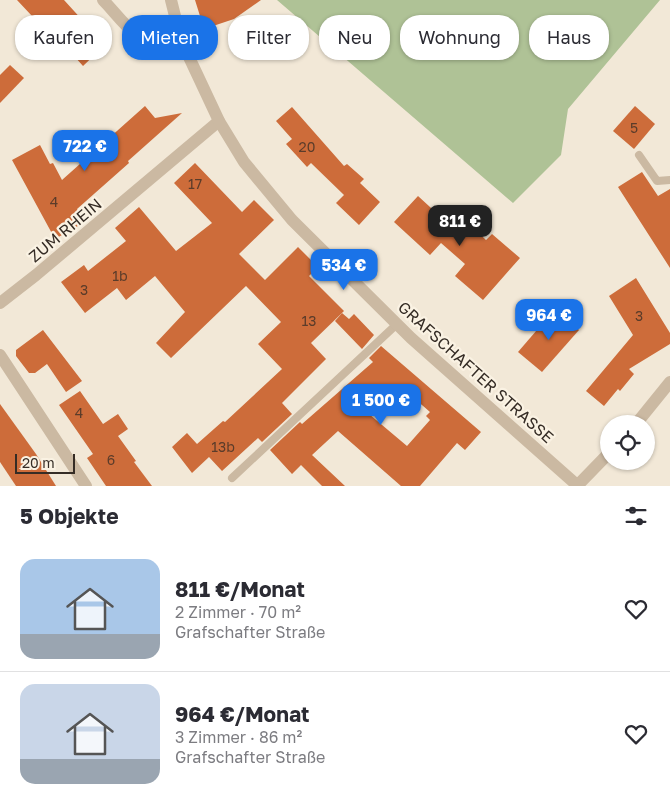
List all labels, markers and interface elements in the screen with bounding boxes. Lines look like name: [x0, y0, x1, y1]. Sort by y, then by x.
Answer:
chip: Kaufen: [15, 15, 112, 60]
chip: Mieten: [122, 15, 218, 60]
chip: Filter: [228, 15, 309, 60]
chip: Neu: [319, 15, 390, 60]
chip: Wohnung: [400, 15, 519, 60]
chip: Haus: [529, 15, 609, 60]
house number: 5: [630, 119, 638, 136]
pin: 722 €: [50, 130, 120, 172]
text: 722 €: [63, 136, 107, 156]
house number: 20: [299, 138, 315, 155]
house number: 17: [188, 175, 202, 192]
house number: 4: [50, 193, 58, 210]
street label: ZUM RHEIN: [24, 194, 106, 266]
pin: 811 €: [425, 204, 495, 247]
text: 811 €: [439, 211, 481, 231]
pin: 534 €: [309, 248, 379, 291]
text: 534 €: [322, 255, 366, 275]
house number: 1b: [112, 267, 128, 284]
house number: 3: [80, 281, 88, 298]
street label: GRAFSCHAFTER STRASSE: [394, 297, 558, 447]
pin: 964 €: [514, 298, 584, 341]
text: 964 €: [526, 305, 572, 325]
house number: 3: [635, 307, 643, 324]
house number: 13: [302, 312, 316, 329]
pin: 1 500 €: [335, 384, 427, 426]
text: 1 500 €: [352, 390, 410, 410]
house number: 4: [75, 404, 83, 421]
map controls: [600, 415, 655, 470]
button: locate: [600, 415, 655, 470]
house number: 13b: [211, 438, 235, 455]
scale bar: [15, 451, 75, 474]
house number: 6: [107, 451, 115, 468]
text: 20 m: [22, 454, 55, 471]
icon: filters: [622, 502, 650, 530]
text: 5 Objekte: [20, 503, 119, 529]
text: 811 €/Monat: [175, 576, 305, 602]
icon: home: [60, 579, 120, 639]
icon: heart: [622, 595, 650, 623]
text: 2 Zimmer · 70 m²: [175, 602, 301, 622]
text: Grafschafter Straße: [175, 622, 325, 642]
text: 964 €/Monat: [175, 701, 310, 727]
icon: home: [60, 704, 120, 764]
icon: heart: [622, 720, 650, 748]
text: 3 Zimmer · 86 m²: [175, 727, 302, 747]
text: Grafschafter Straße: [175, 747, 325, 767]

